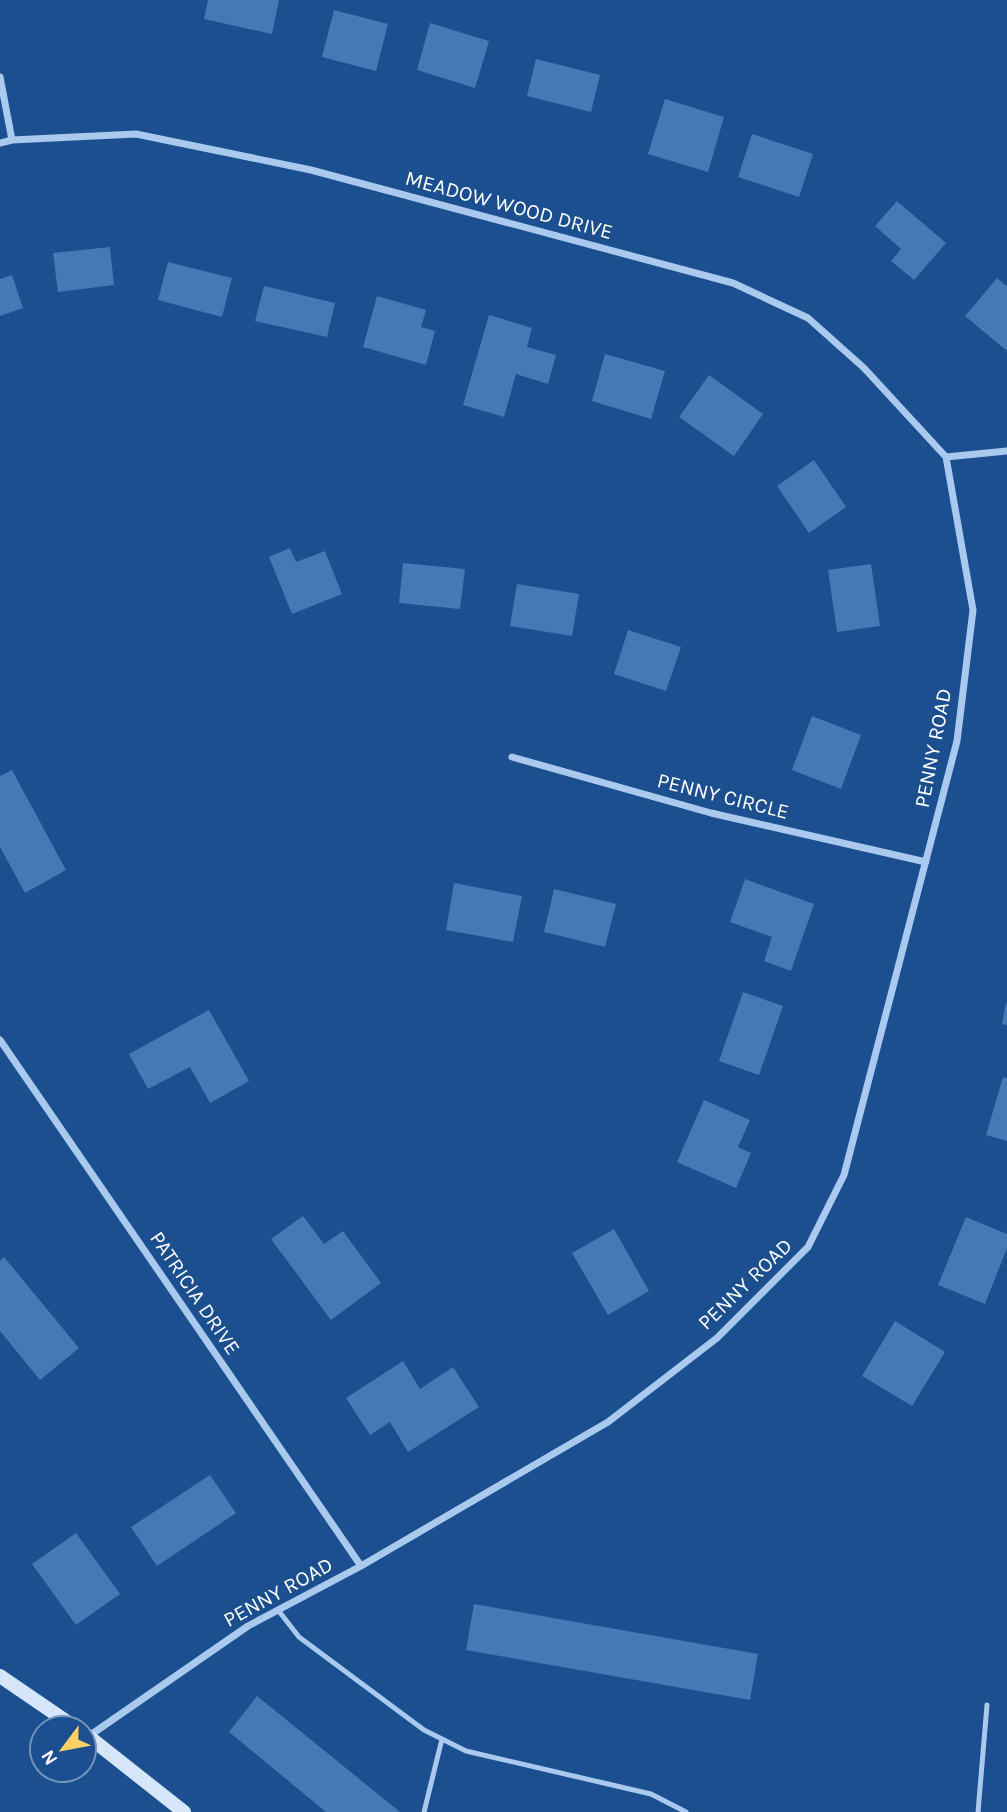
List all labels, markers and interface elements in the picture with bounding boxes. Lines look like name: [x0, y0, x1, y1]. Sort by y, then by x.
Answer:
street label: MEADOW WOOD DRIVE: [403, 166, 615, 244]
street label: PENNY ROAD: [910, 686, 956, 810]
street label: PENNY CIRCLE: [655, 768, 791, 824]
street label: PATRICIA DRIVE: [145, 1227, 245, 1359]
street label: PENNY ROAD: [693, 1233, 797, 1335]
street label: PENNY ROAD: [219, 1552, 337, 1632]
north arrow: [28, 1714, 98, 1784]
text: N: [36, 1746, 62, 1769]

